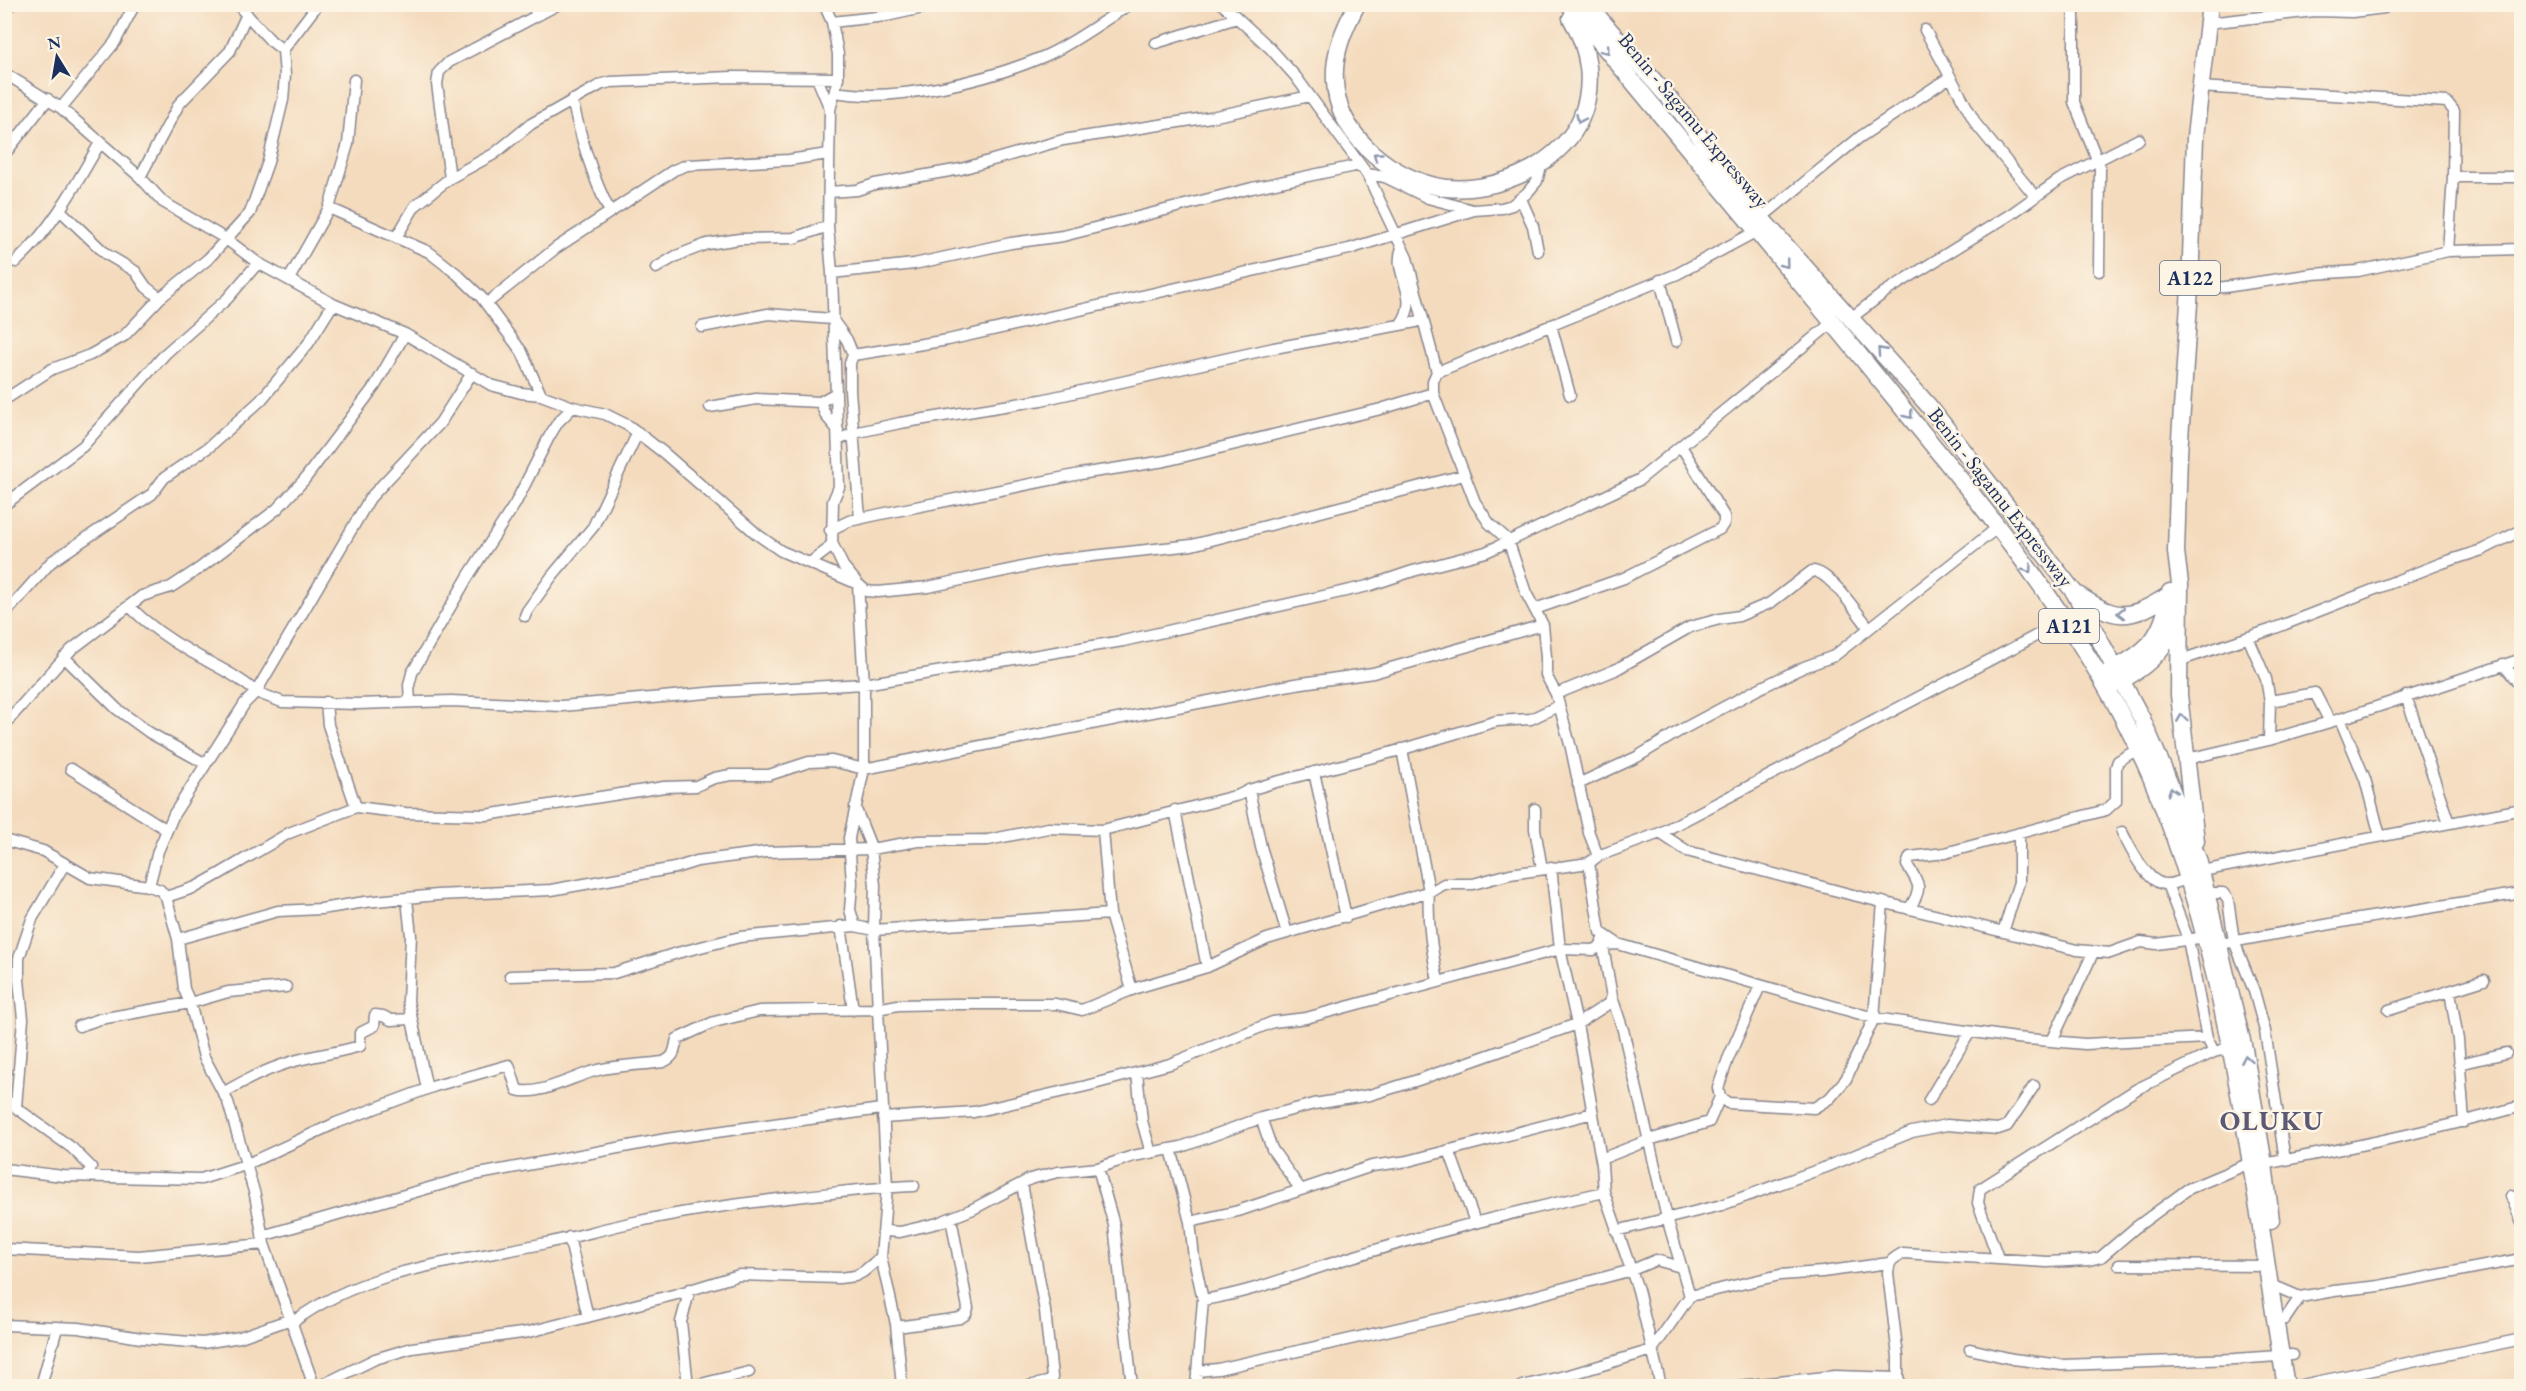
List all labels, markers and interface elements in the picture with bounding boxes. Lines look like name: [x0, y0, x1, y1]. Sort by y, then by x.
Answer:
north arrow: [27, 27, 87, 87]
street label: Benin - Sagamu Expressway: [1613, 27, 1776, 214]
text: N: [46, 31, 63, 54]
one-way arrow: [1599, 43, 1610, 54]
one-way arrow: [1576, 112, 1588, 123]
one-way arrow: [1373, 152, 1384, 163]
one-way arrow: [1777, 258, 1788, 269]
road number: A122: [2160, 261, 2220, 295]
one-way arrow: [1877, 347, 1888, 358]
street label: Benin - Sagamu Expressway: [1922, 402, 2080, 593]
one-way arrow: [1901, 408, 1912, 419]
one-way arrow: [2021, 562, 2032, 573]
one-way arrow: [2116, 607, 2125, 619]
road number: A121: [2039, 609, 2099, 643]
one-way arrow: [2176, 713, 2189, 722]
one-way arrow: [2166, 786, 2179, 797]
one-way arrow: [2240, 1055, 2253, 1065]
district label: OLUKU: [2220, 1103, 2324, 1138]

